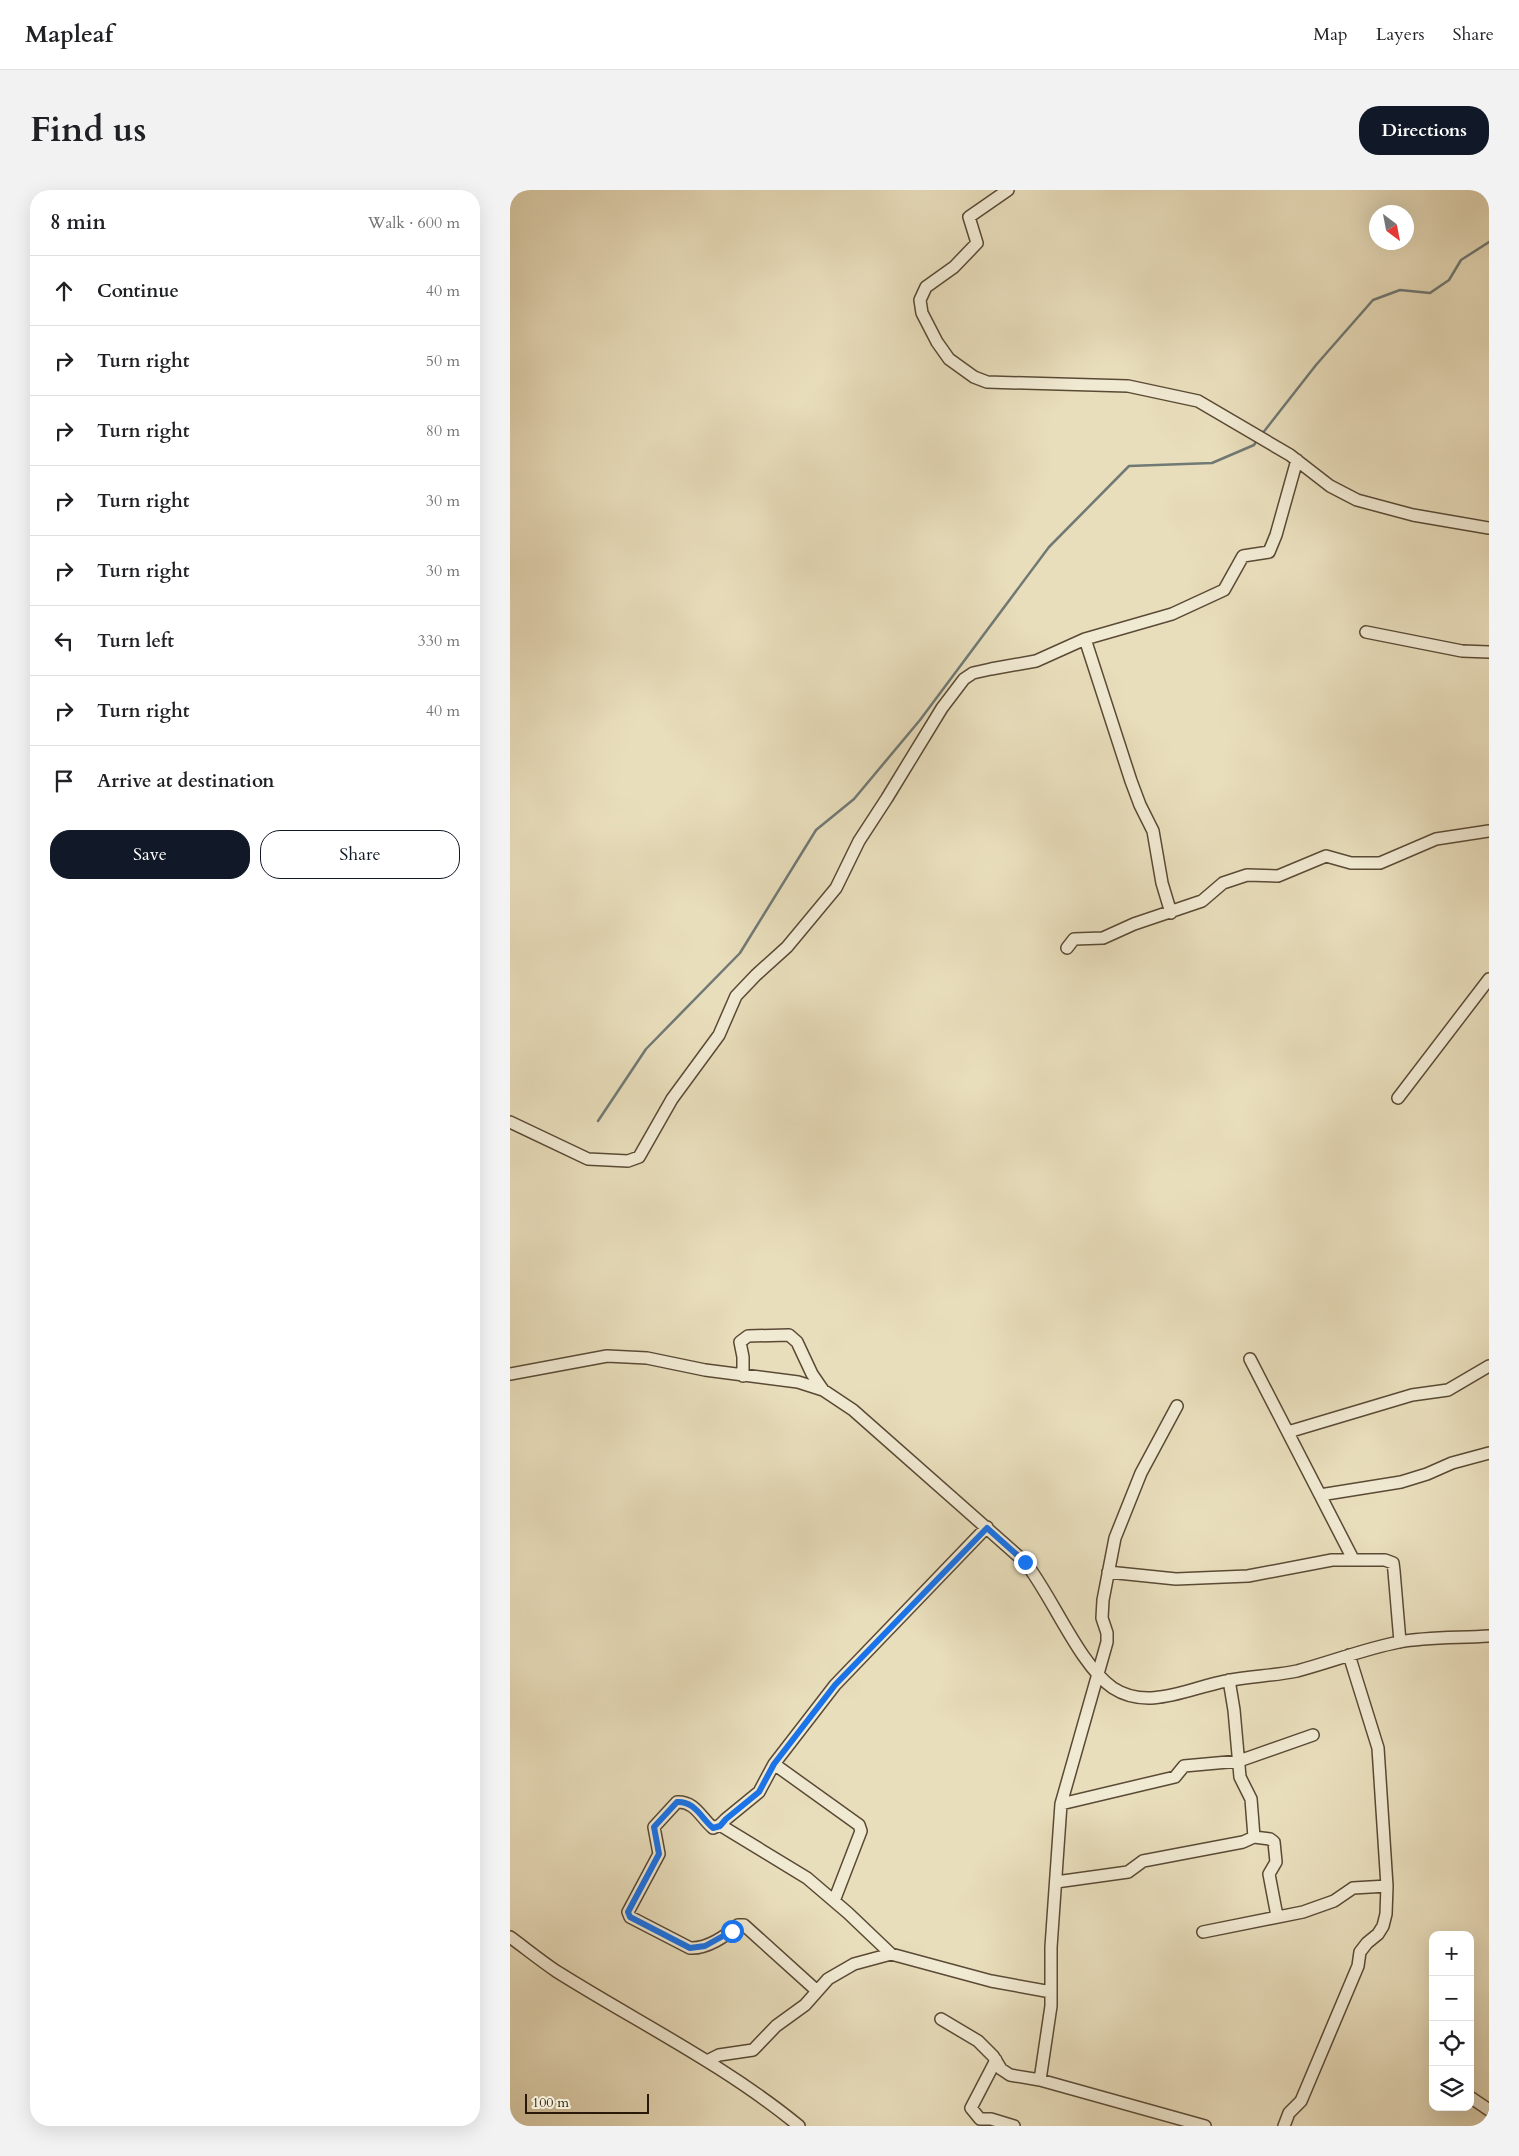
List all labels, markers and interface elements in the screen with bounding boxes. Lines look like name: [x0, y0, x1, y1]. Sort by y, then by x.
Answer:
text: Mapleaf: [25, 18, 113, 51]
text: Map: [1313, 22, 1348, 47]
text: Layers: [1376, 22, 1425, 47]
text: Share: [1453, 22, 1494, 47]
text: Find us: [30, 106, 146, 154]
button: Directions: [1359, 106, 1489, 155]
north arrow: [1369, 205, 1414, 250]
text: 8 min: [50, 208, 106, 237]
text: Walk · 600 m: [368, 212, 460, 234]
icon: ahead: [50, 277, 78, 305]
text: Continue: [97, 278, 179, 304]
text: 40 m: [426, 280, 460, 302]
icon: right: [50, 347, 78, 375]
text: Turn right: [97, 348, 189, 374]
text: 50 m: [426, 350, 460, 372]
icon: right: [50, 417, 78, 445]
text: Turn right: [97, 418, 189, 444]
text: 80 m: [426, 420, 460, 442]
icon: right: [50, 487, 78, 515]
text: Turn right: [97, 488, 189, 514]
text: 30 m: [426, 490, 460, 512]
icon: right: [50, 557, 78, 585]
text: Turn right: [97, 558, 189, 584]
text: 30 m: [426, 560, 460, 582]
icon: left: [50, 627, 78, 655]
text: Turn left: [97, 628, 174, 654]
text: 330 m: [418, 630, 460, 652]
icon: right: [50, 697, 78, 725]
text: Turn right: [97, 698, 189, 724]
text: 40 m: [426, 700, 460, 722]
icon: arrive: [50, 767, 78, 795]
text: Arrive at destination: [97, 768, 274, 794]
button: Save: [50, 830, 250, 879]
button: Share: [260, 830, 460, 879]
route end: [1014, 1551, 1037, 1574]
route start: [721, 1920, 744, 1943]
map controls: [1429, 1931, 1474, 2111]
button: +: [1429, 1931, 1474, 1976]
button: −: [1429, 1976, 1474, 2021]
button: locate: [1429, 2021, 1474, 2066]
button: layers: [1429, 2066, 1474, 2111]
scale bar: [525, 2091, 649, 2114]
text: 100 m: [532, 2093, 569, 2112]

